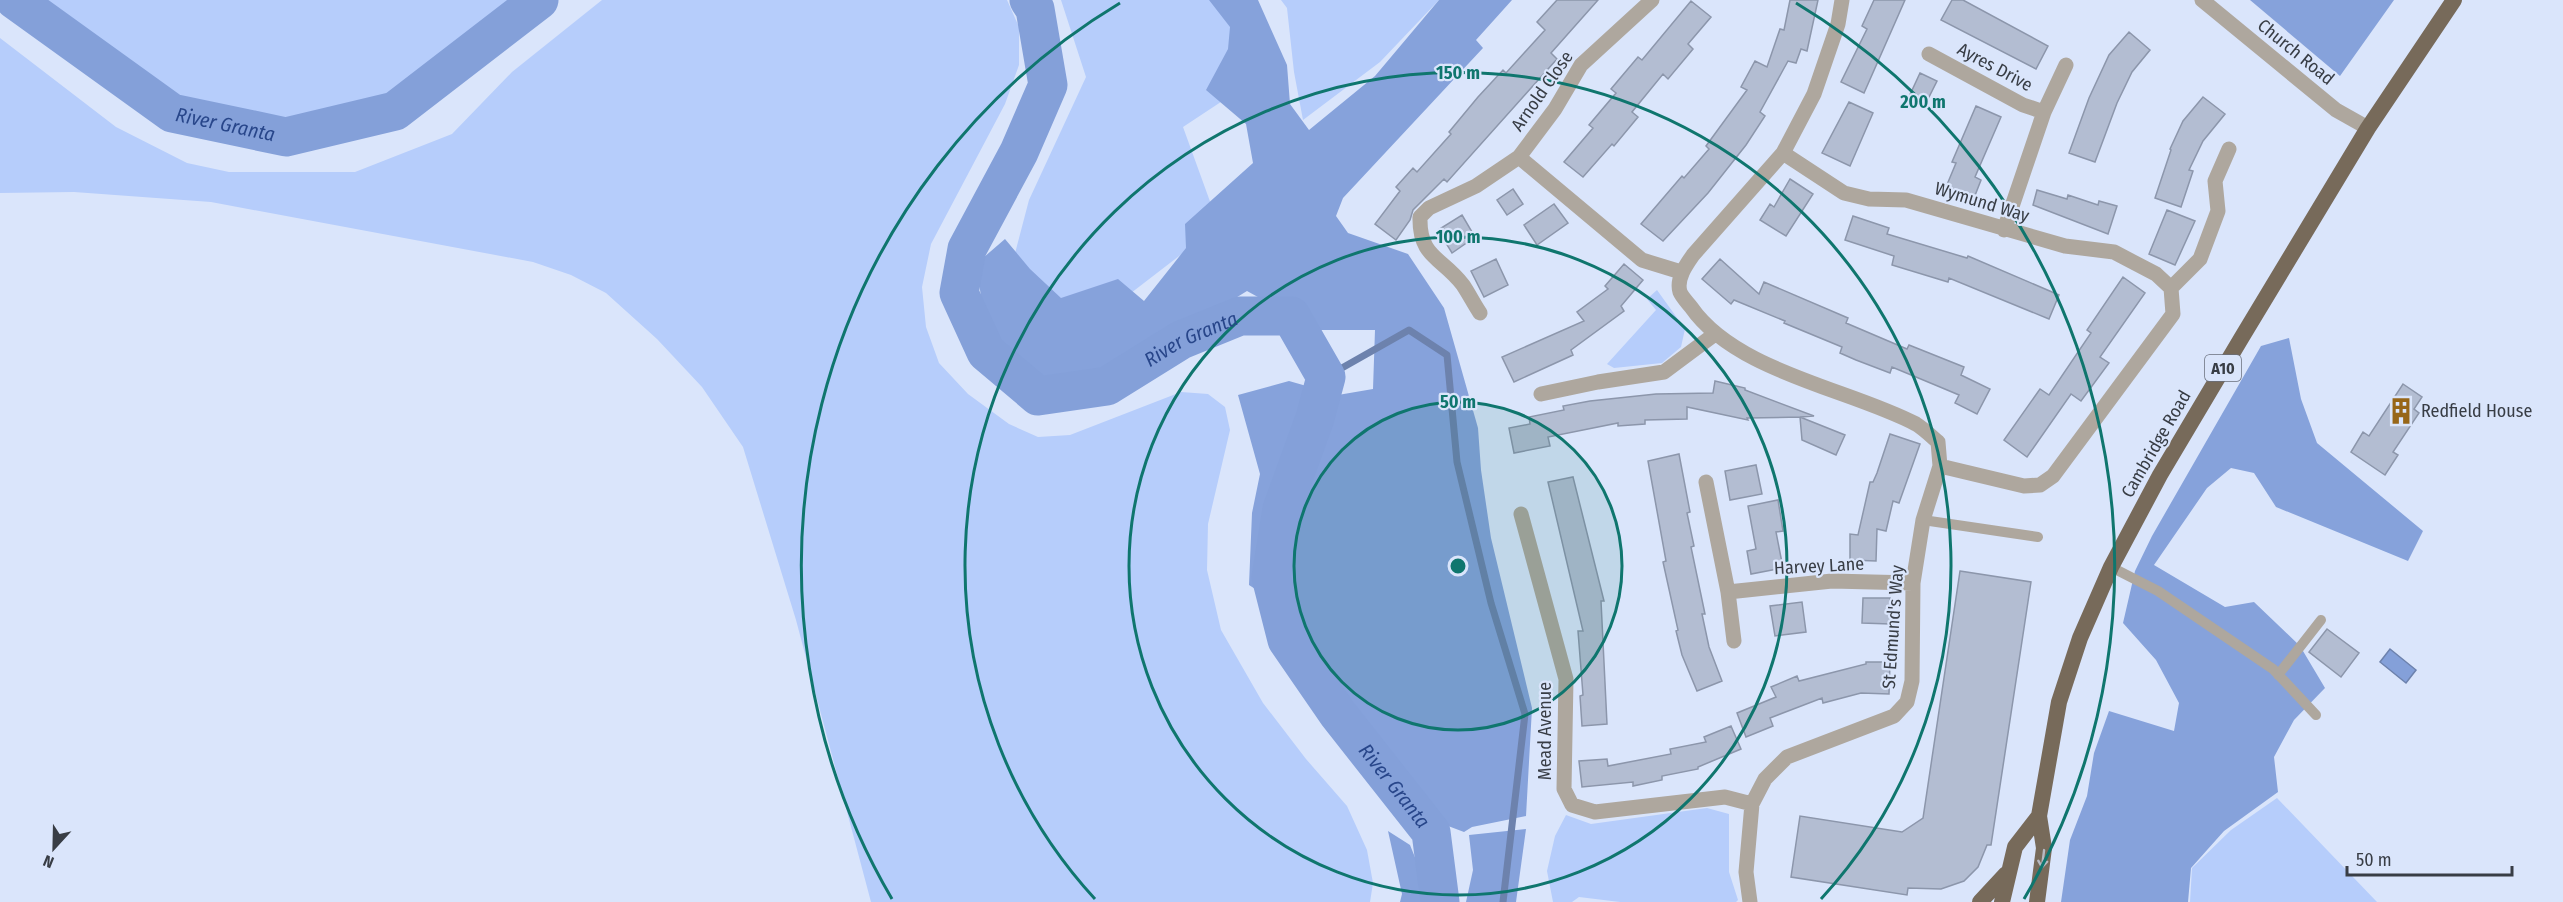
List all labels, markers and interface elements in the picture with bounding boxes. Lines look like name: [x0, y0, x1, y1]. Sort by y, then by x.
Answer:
street label: Church Road: [2253, 14, 2339, 90]
street label: Ayres Drive: [1954, 38, 2037, 96]
street label: Arnold Close: [1506, 47, 1578, 135]
text: 150 m: [1436, 62, 1480, 84]
text: 200 m: [1899, 91, 1946, 113]
water label: River Granta: [174, 102, 277, 146]
street label: Wymund Way: [1932, 177, 2032, 227]
text: 100 m: [1436, 226, 1480, 248]
water label: River Granta: [1140, 306, 1241, 372]
road number: A10: [2205, 355, 2241, 381]
street label: Cambridge Road: [2116, 386, 2196, 502]
text: 50 m: [1440, 391, 1476, 413]
building icon: Redfield House: [2386, 396, 2416, 426]
place label: Redfield House: [2421, 400, 2532, 422]
street label: Harvey Lane: [1773, 553, 1865, 579]
centre of rings: [1448, 556, 1468, 576]
street label: St Edmund's Way: [1878, 564, 1908, 690]
street label: Mead Avenue: [1534, 682, 1556, 780]
water label: River Granta: [1354, 739, 1435, 833]
north arrow: [24, 818, 84, 878]
scale bar: [2347, 839, 2512, 877]
one-way arrow: [2037, 849, 2048, 868]
text: 50 m: [2356, 849, 2392, 871]
text: N: [41, 851, 57, 872]

